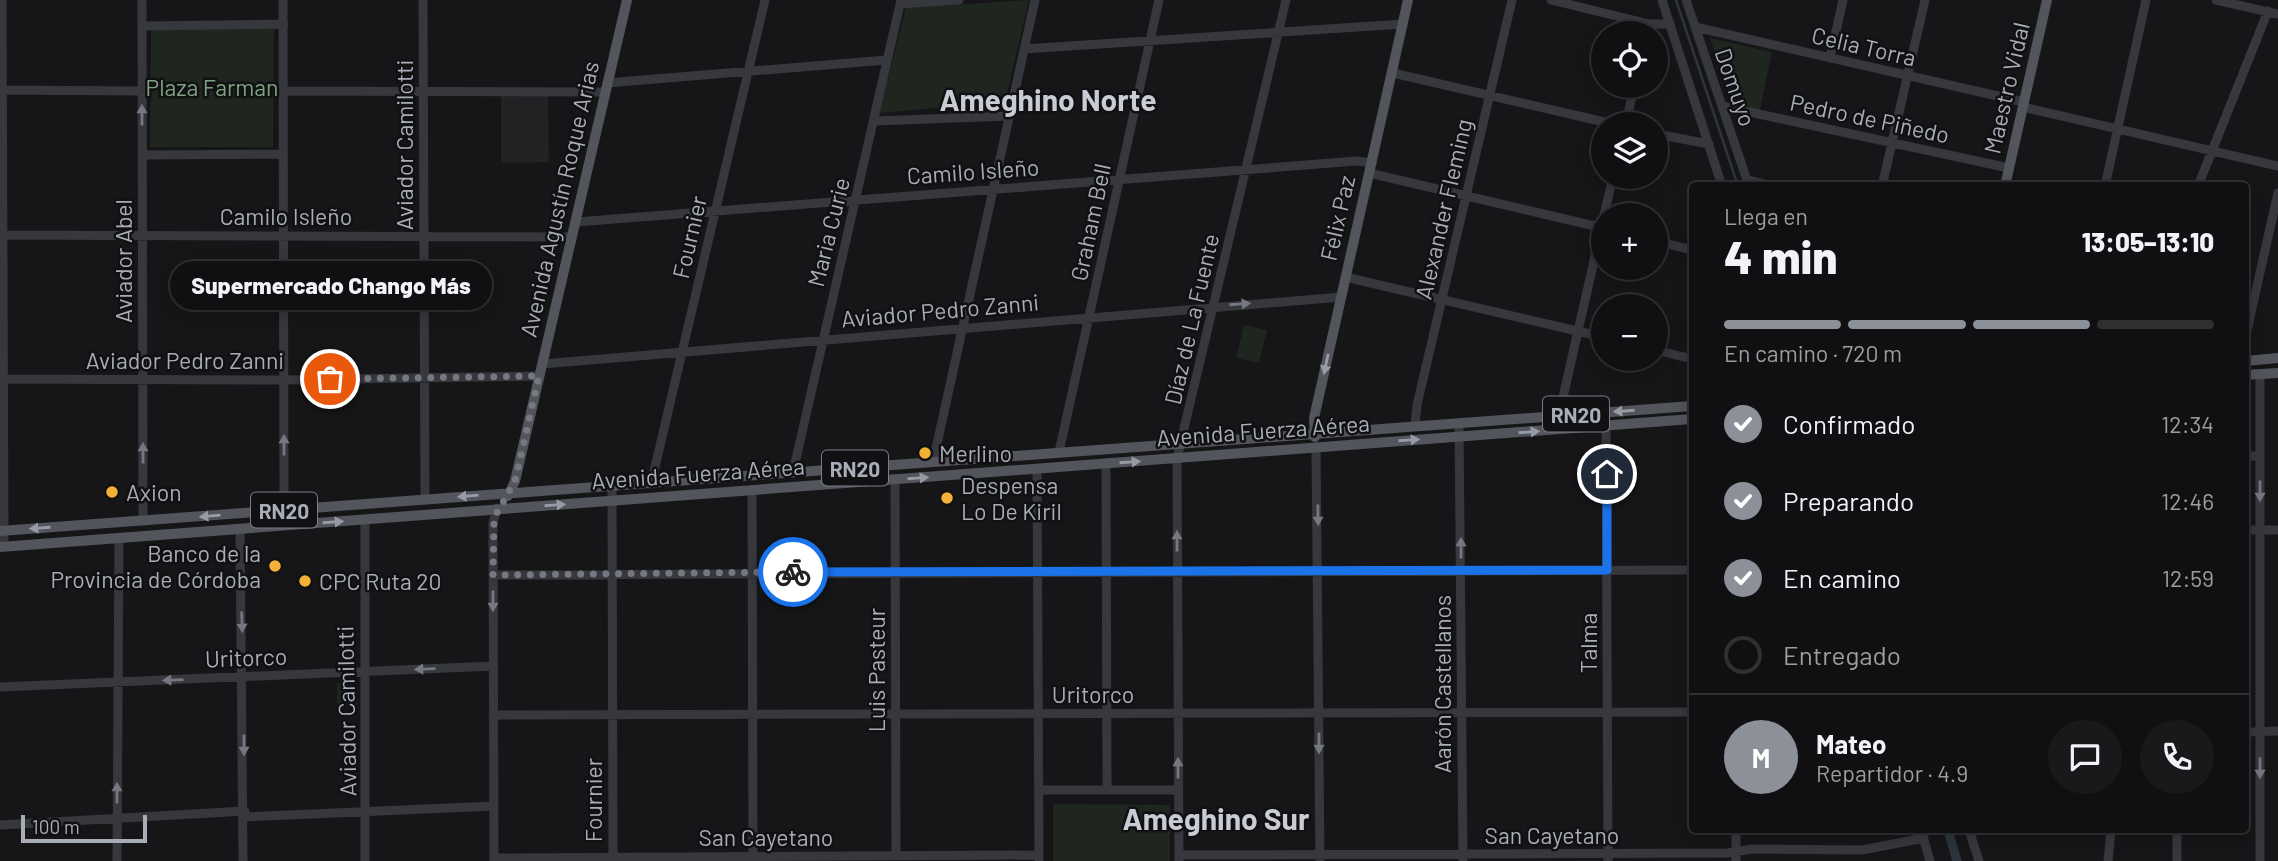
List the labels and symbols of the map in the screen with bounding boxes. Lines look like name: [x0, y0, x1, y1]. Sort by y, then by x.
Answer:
street label: Celia Torra: [1809, 20, 1919, 72]
street label: Maestro Vidal: [1977, 20, 2035, 156]
street label: Domuyo: [1710, 44, 1762, 130]
street label: Avenida Agustín Roque Arias: [514, 58, 604, 340]
street label: Aviador Camilotti: [390, 60, 418, 230]
park label: Plaza Farman: [146, 73, 278, 101]
district label: Ameghino Norte: [939, 81, 1157, 117]
street label: Pedro de Piñedo: [1788, 87, 1952, 149]
one-way arrow: [136, 104, 148, 126]
street label: Alexander Fleming: [1409, 116, 1477, 302]
street label: Camilo Isleño: [906, 152, 1040, 190]
street label: Graham Bell: [1064, 161, 1116, 283]
street label: Félix Paz: [1314, 173, 1360, 263]
street label: Maria Curie: [801, 174, 855, 290]
street label: Fournier: [666, 192, 712, 281]
street label: Aviador Abel: [109, 199, 137, 323]
street label: Camilo Isleño: [220, 202, 352, 230]
street label: Díaz de La Fuente: [1158, 231, 1224, 407]
callout: Supermercado Chango Más: [169, 260, 491, 309]
street label: Aviador Pedro Zanni: [840, 287, 1040, 333]
one-way arrow: [1229, 298, 1251, 309]
street label: Aviador Pedro Zanni: [86, 346, 284, 374]
pin: [300, 349, 360, 409]
one-way arrow: [1321, 353, 1332, 375]
road number: RN20: [1543, 396, 1609, 432]
one-way arrow: [1613, 405, 1635, 416]
street label: Avenida Fuerza Aérea: [1155, 409, 1371, 451]
one-way arrow: [1518, 426, 1540, 437]
one-way arrow: [278, 434, 289, 456]
one-way arrow: [1398, 435, 1420, 446]
place label: Merlino: [939, 439, 1012, 467]
one-way arrow: [137, 442, 149, 464]
pin: [1577, 444, 1637, 504]
marker: Merlino: [917, 445, 933, 461]
road number: RN20: [822, 450, 888, 486]
street label: Avenida Fuerza Aérea: [590, 452, 806, 494]
one-way arrow: [1119, 456, 1141, 467]
place label: Despensa Lo De Kiril: [961, 471, 1062, 525]
one-way arrow: [907, 472, 929, 483]
place label: Axion: [126, 478, 182, 506]
one-way arrow: [2254, 481, 2266, 503]
marker: Axion: [104, 484, 120, 500]
marker: Despensa Lo De Kiril: [939, 490, 955, 506]
one-way arrow: [456, 491, 478, 502]
road number: RN20: [251, 492, 317, 528]
one-way arrow: [544, 499, 566, 510]
one-way arrow: [1312, 505, 1324, 527]
one-way arrow: [199, 511, 221, 522]
one-way arrow: [322, 516, 344, 527]
one-way arrow: [29, 523, 51, 534]
one-way arrow: [1171, 530, 1183, 552]
courier: [758, 537, 828, 607]
one-way arrow: [1455, 537, 1467, 559]
place label: Banco de la Provincia de Córdoba: [51, 539, 261, 593]
marker: Banco de la Provincia de Córdoba: [267, 558, 283, 574]
place label: CPC Ruta 20: [319, 567, 442, 595]
marker: CPC Ruta 20: [297, 573, 313, 589]
one-way arrow: [487, 590, 499, 612]
street label: Aarón Castellanos: [1428, 595, 1456, 773]
street label: Luis Pasteur: [862, 607, 890, 732]
one-way arrow: [236, 611, 248, 633]
street label: Talma: [1574, 613, 1602, 673]
street label: Aviador Camilotti: [331, 625, 361, 797]
street label: Uritorco: [204, 642, 288, 672]
one-way arrow: [414, 664, 436, 675]
one-way arrow: [162, 674, 184, 685]
street label: Uritorco: [1052, 680, 1134, 708]
one-way arrow: [1313, 732, 1325, 754]
one-way arrow: [238, 734, 250, 756]
street label: Fournier: [579, 757, 607, 842]
one-way arrow: [1172, 757, 1184, 779]
one-way arrow: [2254, 757, 2266, 779]
one-way arrow: [111, 782, 123, 804]
district label: Ameghino Sur: [1123, 800, 1310, 836]
scale bar: [21, 812, 147, 844]
street label: San Cayetano: [1485, 821, 1619, 849]
street label: San Cayetano: [699, 823, 833, 851]

